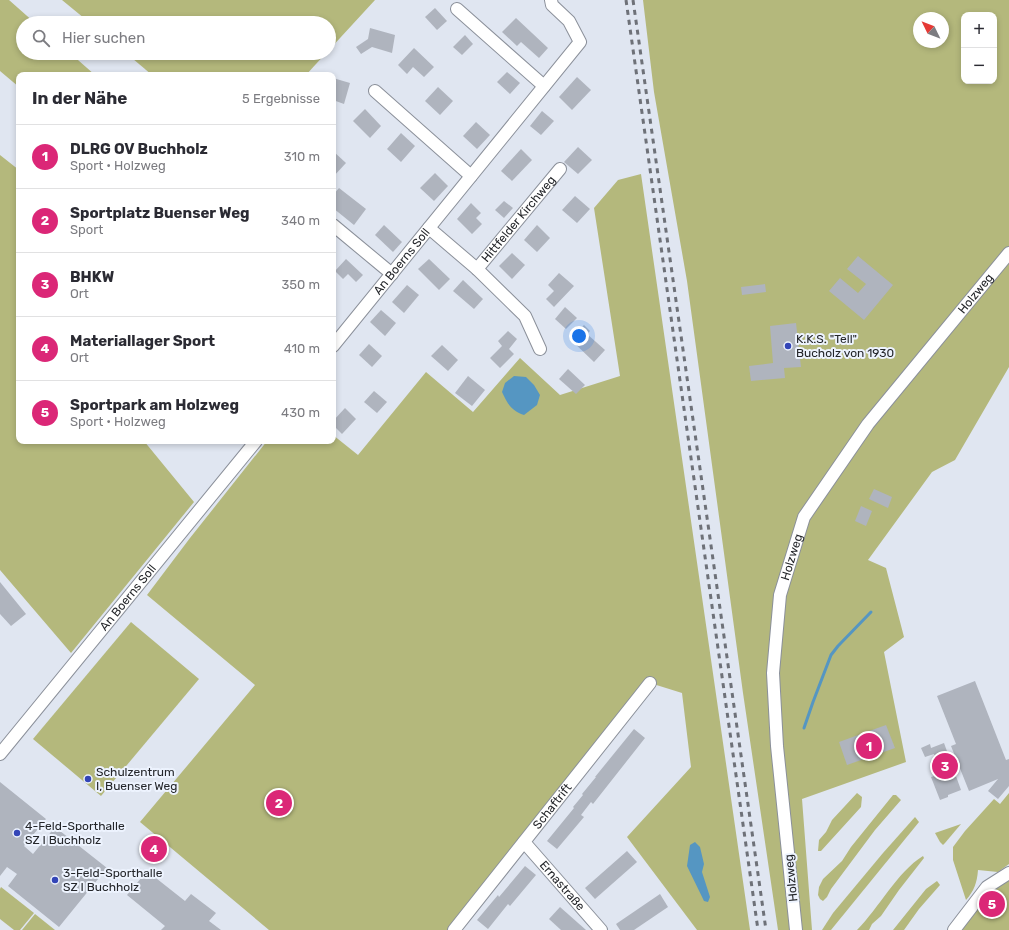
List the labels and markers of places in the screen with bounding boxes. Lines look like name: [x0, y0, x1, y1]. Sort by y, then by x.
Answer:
place label: K.K.S. "Tell" Bucholz von 1930: [796, 332, 894, 360]
marker: K.K.S. "Tell" Bucholz von 1930: [783, 341, 793, 351]
pin: 1: [856, 731, 882, 761]
pin: 3: [932, 751, 958, 781]
place label: Schulzentrum I, Buenser Weg: [96, 765, 177, 793]
marker: Schulzentrum I, Buenser Weg: [83, 774, 93, 784]
pin: 2: [266, 788, 292, 818]
place label: 4-Feld-Sporthalle SZ I Buchholz: [25, 819, 125, 847]
marker: 4-Feld-Sporthalle SZ I Buchholz: [12, 828, 22, 838]
pin: 4: [141, 834, 167, 864]
place label: 3-Feld-Sporthalle SZ I Buchholz: [63, 866, 163, 894]
marker: 3-Feld-Sporthalle SZ I Buchholz: [50, 875, 60, 885]
pin: 5: [979, 889, 1005, 919]

